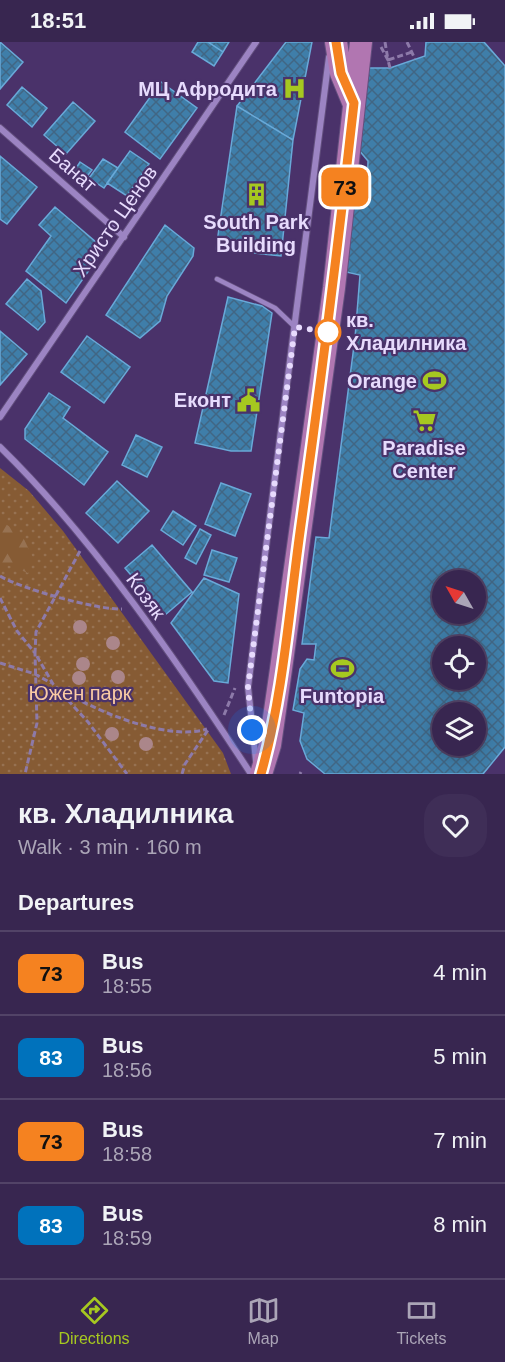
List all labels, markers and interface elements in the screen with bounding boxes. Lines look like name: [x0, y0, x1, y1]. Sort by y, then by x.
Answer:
text: 18:51: [30, 8, 86, 33]
hospital icon: МЦ Афродита: [282, 76, 308, 102]
place label: МЦ Афродита: [138, 78, 278, 100]
street label: Банат: [45, 144, 101, 196]
street label: Христо Ценов: [69, 161, 161, 281]
line badge: 73: [318, 168, 372, 206]
text: 73: [333, 176, 357, 199]
building icon: South Park Building: [243, 182, 269, 208]
place label: South Park Building: [203, 211, 310, 256]
place label: кв. Хладилника: [346, 309, 467, 354]
marker: кв. Хладилника: [315, 319, 341, 345]
sports icon: Orange: [422, 368, 448, 394]
place label: Orange: [347, 370, 417, 392]
public building icon: Еконт: [236, 387, 262, 413]
place label: Еконт: [174, 389, 231, 411]
supermarket icon: Paradise Center: [411, 408, 437, 434]
place label: Paradise Center: [382, 437, 466, 482]
street label: Козяк: [122, 569, 170, 623]
north arrow: [432, 570, 486, 624]
map controls: [432, 570, 486, 756]
button: locate: [432, 636, 486, 690]
sports icon: Funtopia: [329, 656, 355, 682]
park label: Южен парк: [28, 682, 132, 704]
place label: Funtopia: [300, 685, 385, 707]
button: layers: [432, 702, 486, 756]
your location: [237, 715, 267, 745]
button: heart: [424, 794, 487, 857]
text: кв. Хладилника: [18, 798, 233, 829]
text: Walk · 3 min · 160 m: [18, 836, 202, 858]
text: Departures: [18, 890, 134, 915]
text: Bus: [102, 949, 144, 974]
text: 4 min: [433, 960, 487, 985]
text: 73: [39, 962, 63, 985]
text: 18:55: [102, 975, 152, 997]
text: Bus: [102, 1033, 144, 1058]
text: 5 min: [433, 1044, 487, 1069]
text: 83: [39, 1046, 63, 1069]
text: 18:56: [102, 1059, 152, 1081]
text: Bus: [102, 1117, 144, 1142]
text: 7 min: [433, 1128, 487, 1153]
text: 73: [39, 1130, 63, 1153]
text: 18:58: [102, 1143, 152, 1165]
text: Bus: [102, 1201, 144, 1226]
text: 8 min: [433, 1212, 487, 1237]
text: 83: [39, 1214, 63, 1237]
text: 18:59: [102, 1227, 152, 1249]
tab: Directions: [58, 1294, 130, 1348]
tab: Map: [247, 1294, 280, 1348]
tab: Tickets: [396, 1294, 447, 1348]

